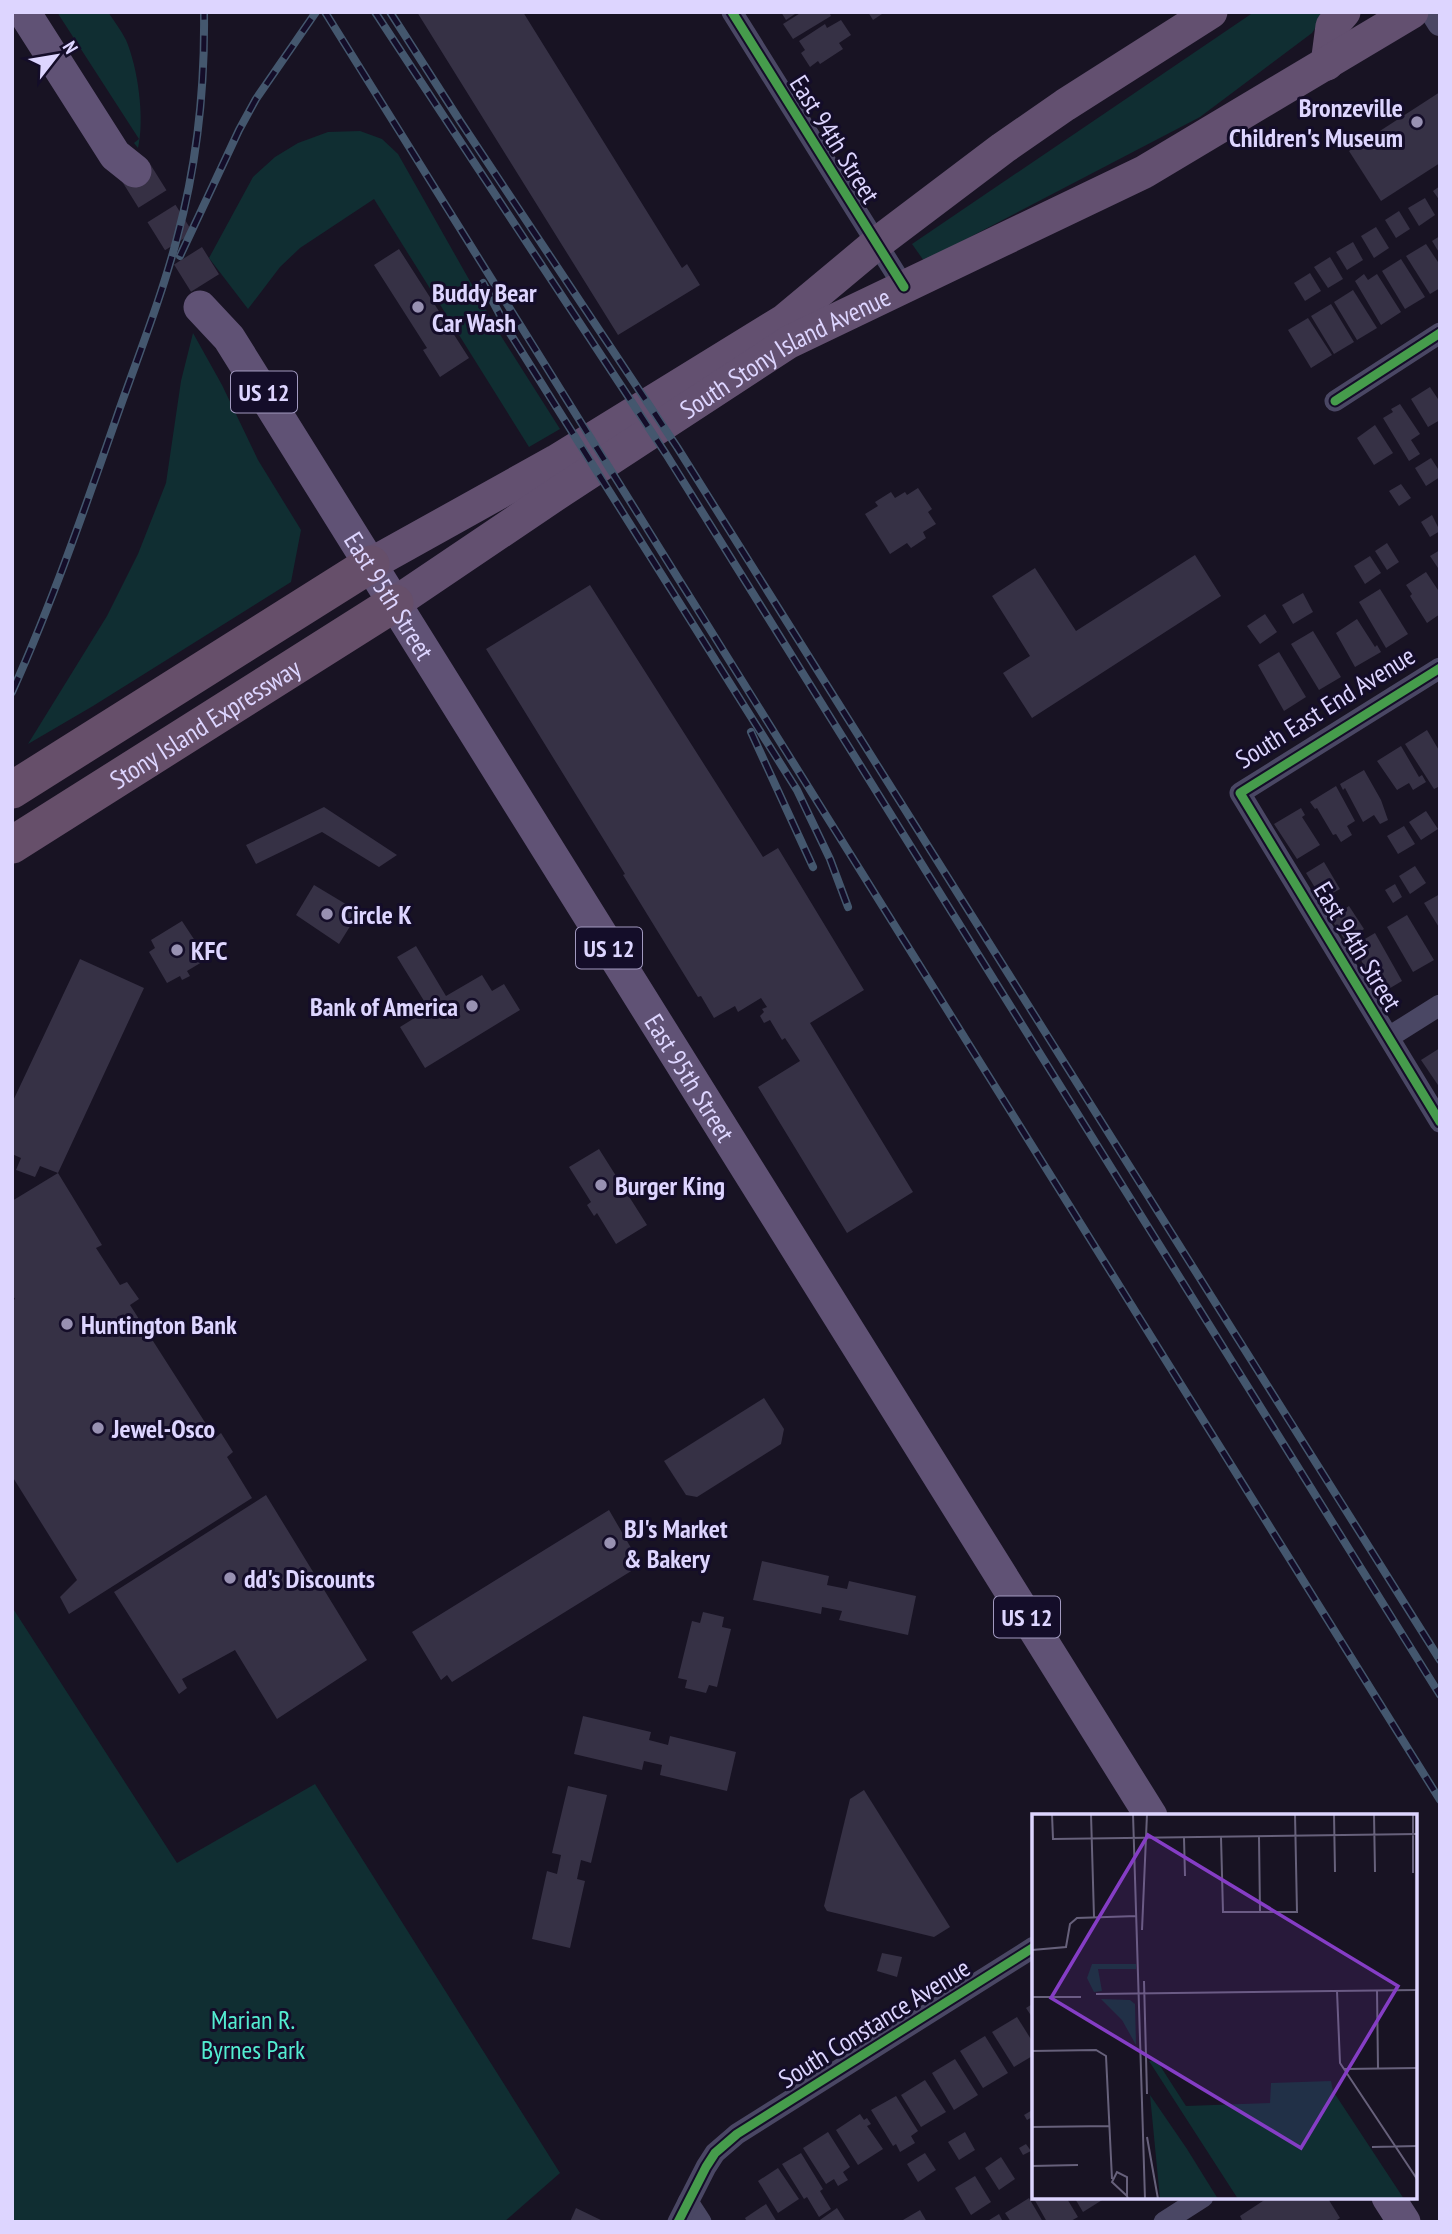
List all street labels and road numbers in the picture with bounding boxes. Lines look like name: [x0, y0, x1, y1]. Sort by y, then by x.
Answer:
street label: East 94th Street: [783, 69, 887, 209]
street label: South Stony Island Avenue: [673, 280, 896, 426]
road number: US 12: [231, 372, 297, 412]
street label: East 95th Street: [337, 526, 442, 666]
street label: South East End Avenue: [1229, 639, 1421, 775]
street label: Stony Island Expressway: [103, 651, 306, 796]
street label: East 94th Street: [1307, 876, 1409, 1016]
road number: US 12: [576, 928, 642, 968]
street label: East 95th Street: [638, 1007, 743, 1147]
road number: US 12: [994, 1596, 1060, 1638]
street label: South Constance Avenue: [772, 1951, 976, 2095]

